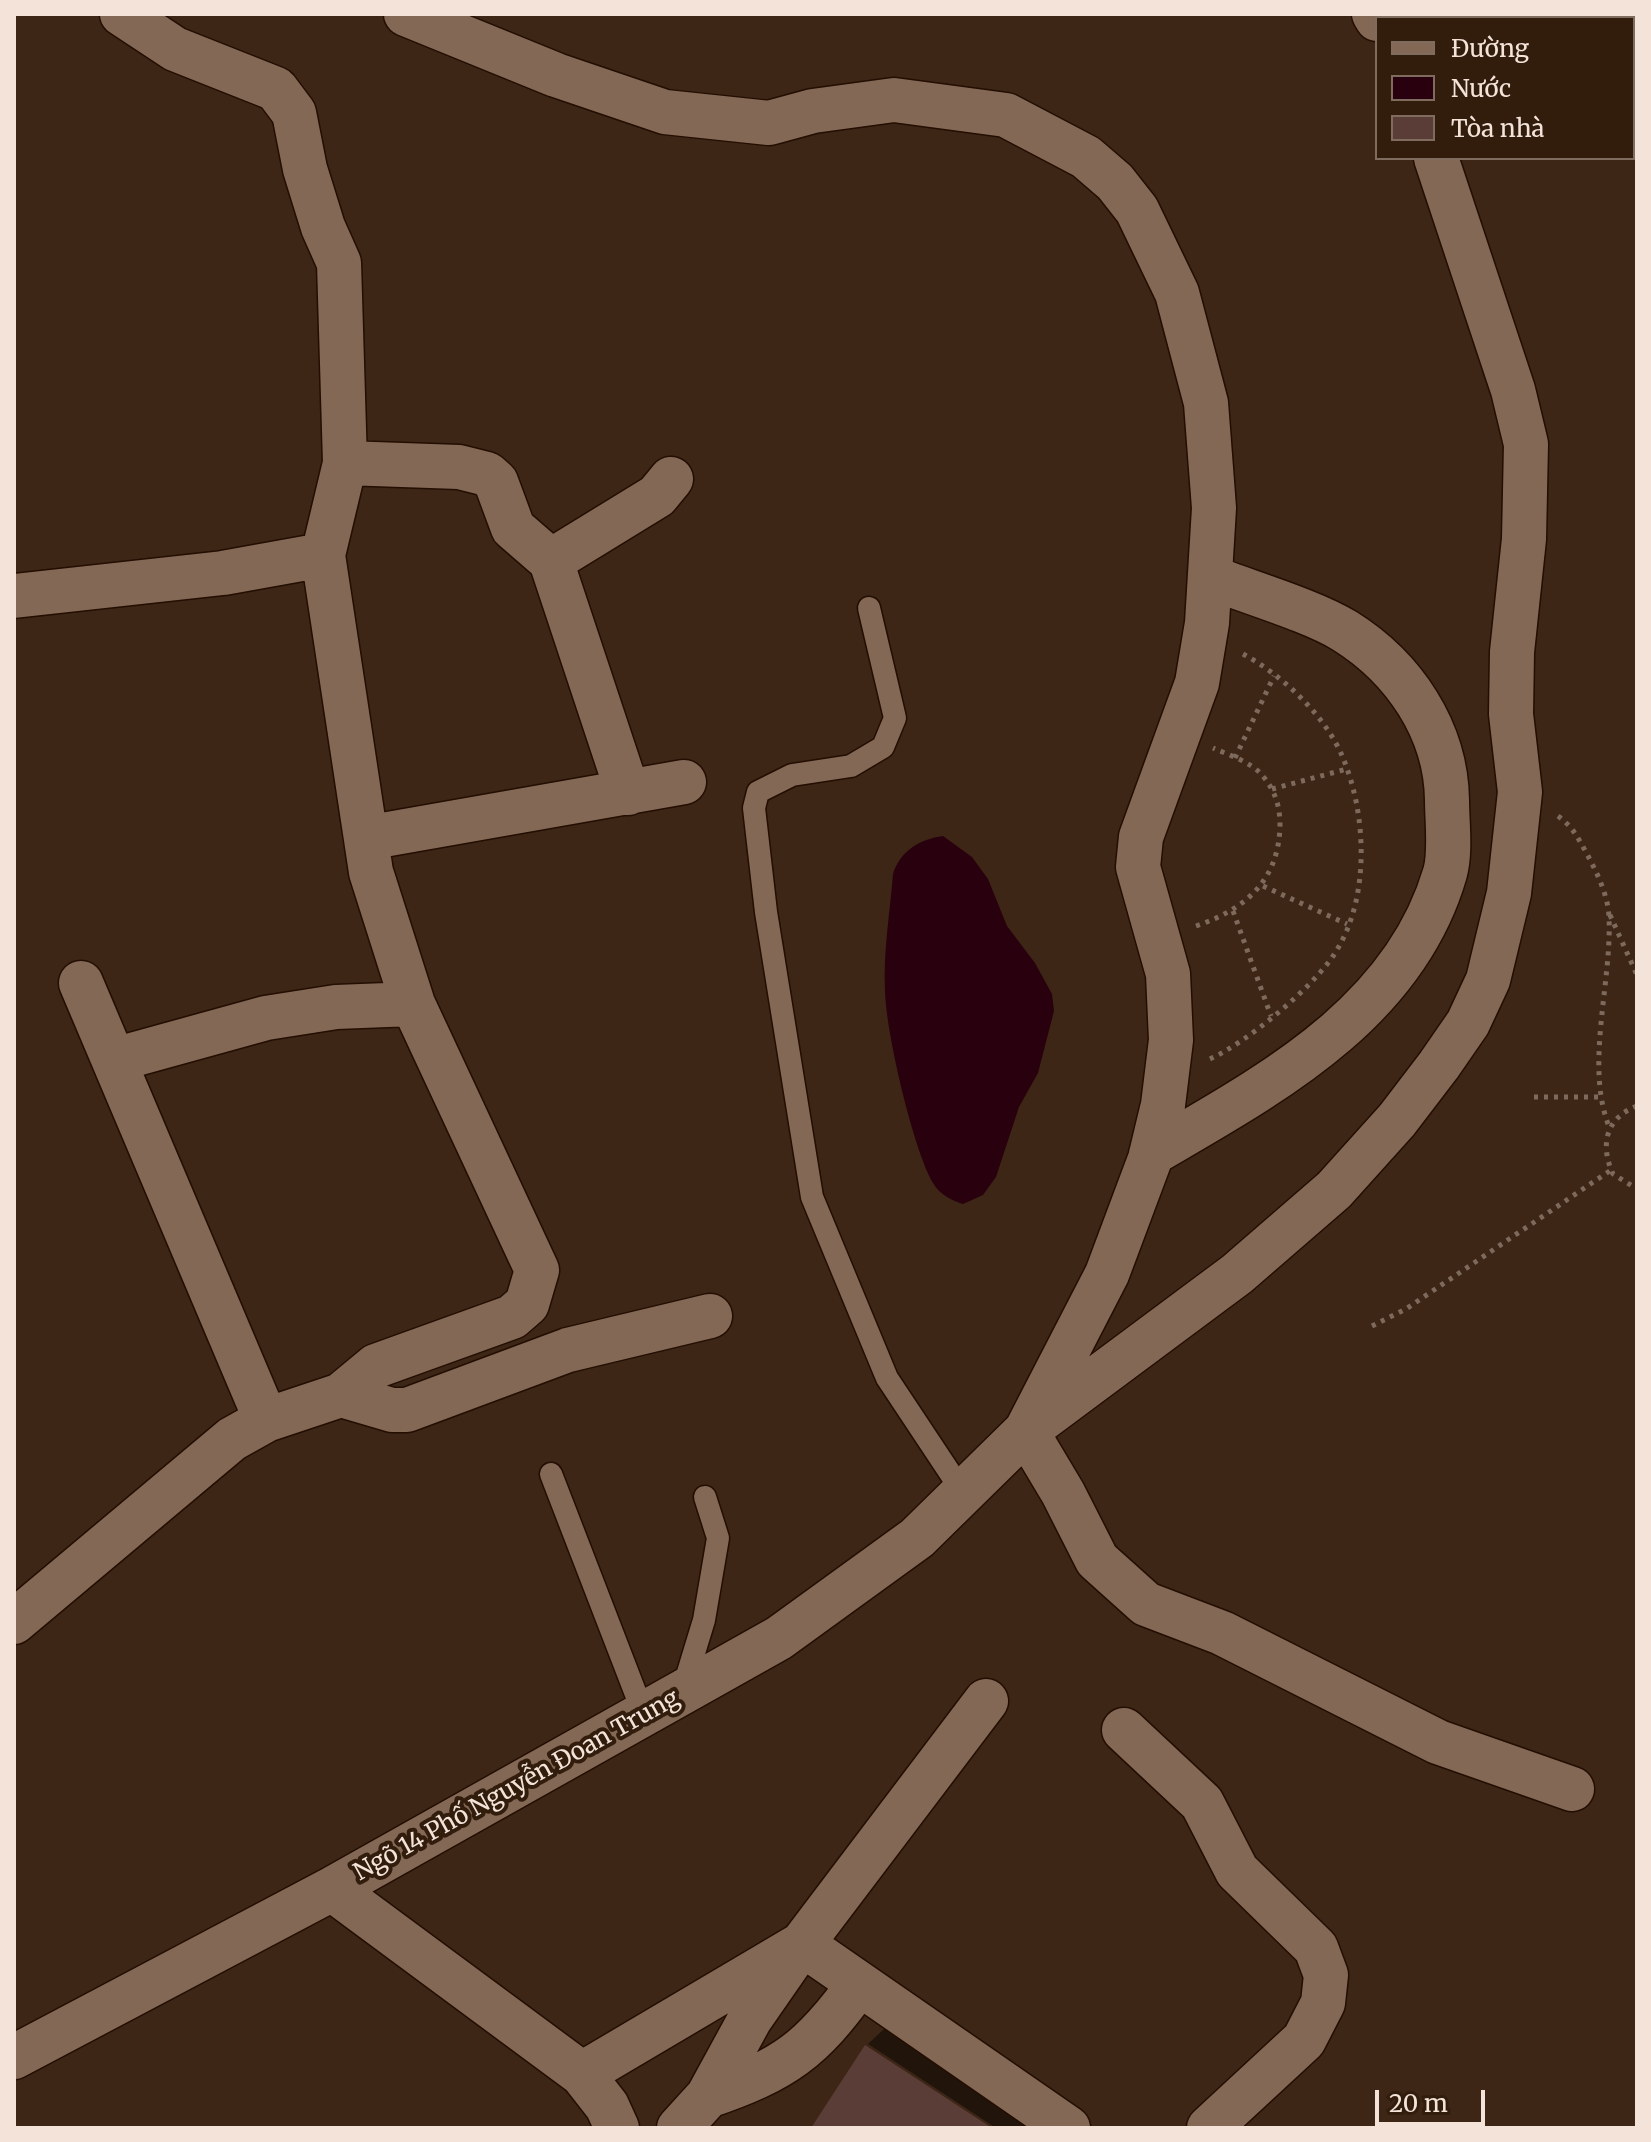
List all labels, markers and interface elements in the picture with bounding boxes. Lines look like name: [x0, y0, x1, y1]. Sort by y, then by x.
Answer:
legend: [1375, 16, 1635, 160]
text: Đường: [1451, 33, 1529, 64]
text: Nước: [1451, 73, 1511, 104]
text: Tòa nhà: [1451, 113, 1544, 144]
street label: Ngõ 14 Phố Nguyễn Đoan Trung: [349, 1684, 685, 1888]
scale bar: [1379, 2074, 1489, 2124]
text: 20 m: [1389, 2088, 1448, 2119]

